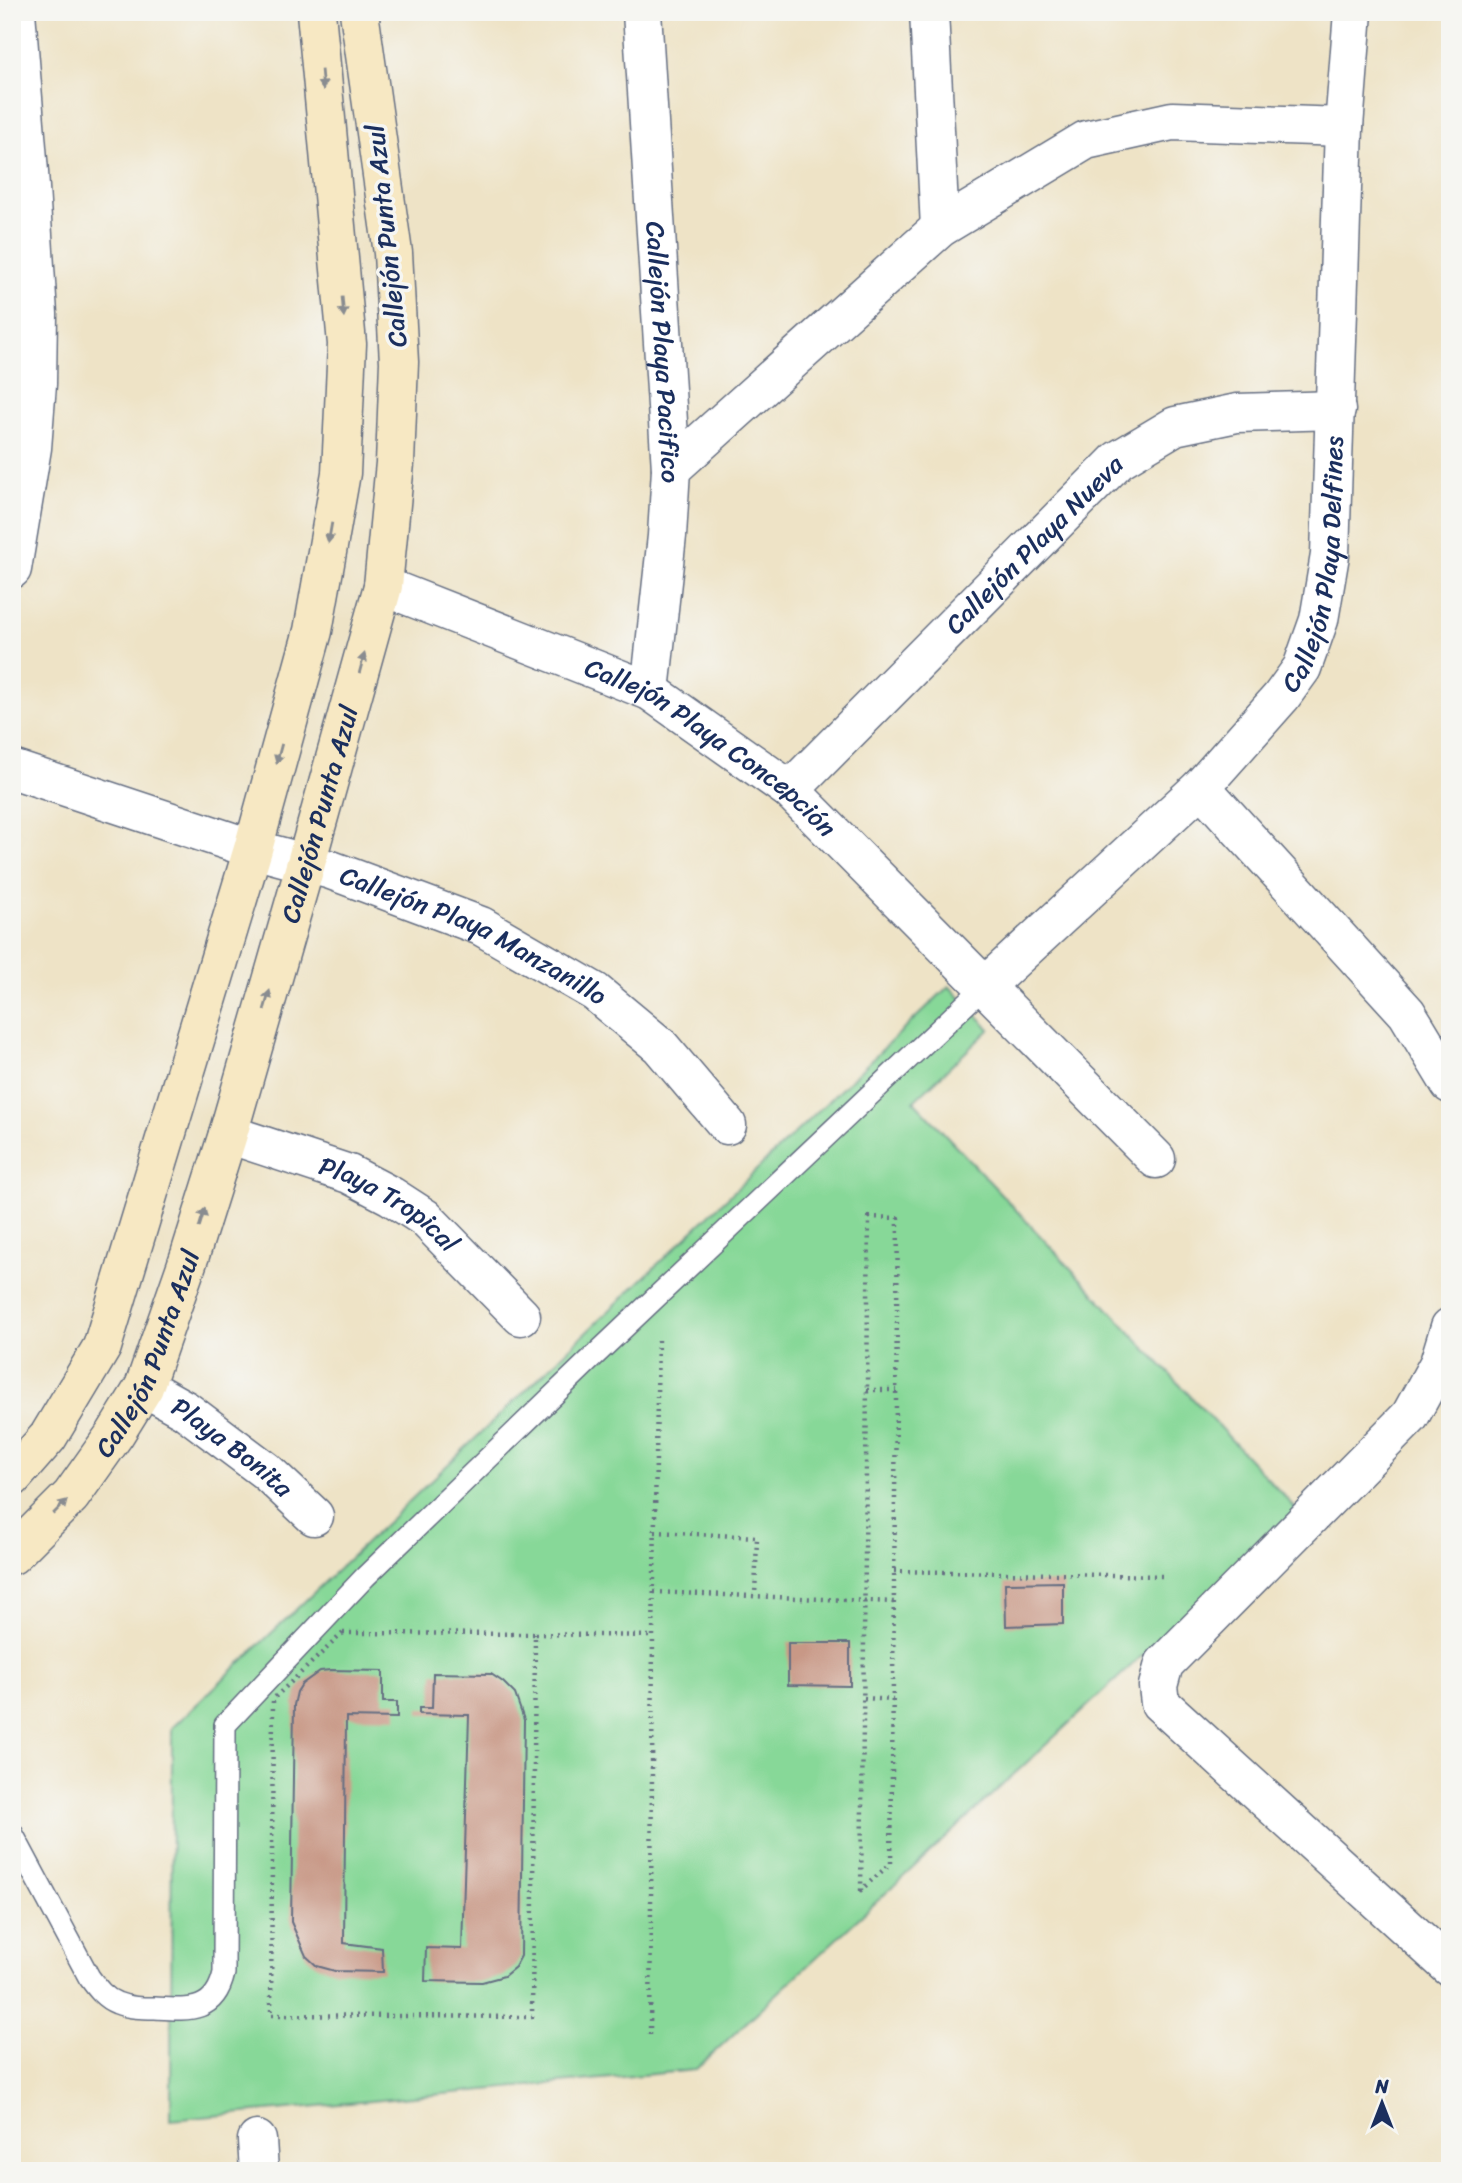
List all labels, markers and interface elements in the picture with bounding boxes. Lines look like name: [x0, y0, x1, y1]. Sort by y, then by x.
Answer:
one-way arrow: [317, 69, 328, 91]
street label: Callejón Punta Azul: [351, 122, 421, 350]
street label: Callejón Playa Pacifico: [632, 220, 694, 485]
one-way arrow: [338, 296, 349, 318]
street label: Callejón Playa Delfines: [1268, 435, 1357, 702]
street label: Callejón Playa Nueva: [933, 443, 1135, 646]
one-way arrow: [325, 522, 336, 544]
street label: Callejón Playa Concepción: [578, 645, 848, 848]
one-way arrow: [357, 652, 367, 673]
street label: Callejón Punta Azul: [267, 700, 372, 928]
one-way arrow: [273, 744, 284, 766]
street label: Callejón Playa Manzanillo: [333, 852, 619, 1017]
one-way arrow: [262, 988, 273, 1010]
street label: Playa Tropical: [313, 1143, 471, 1264]
one-way arrow: [197, 1207, 208, 1228]
street label: Callejón Punta Azul: [82, 1243, 213, 1467]
street label: Playa Bonita: [163, 1384, 305, 1510]
one-way arrow: [52, 1498, 69, 1515]
north arrow: [1346, 2068, 1416, 2138]
text: N: [1374, 2070, 1389, 2103]

